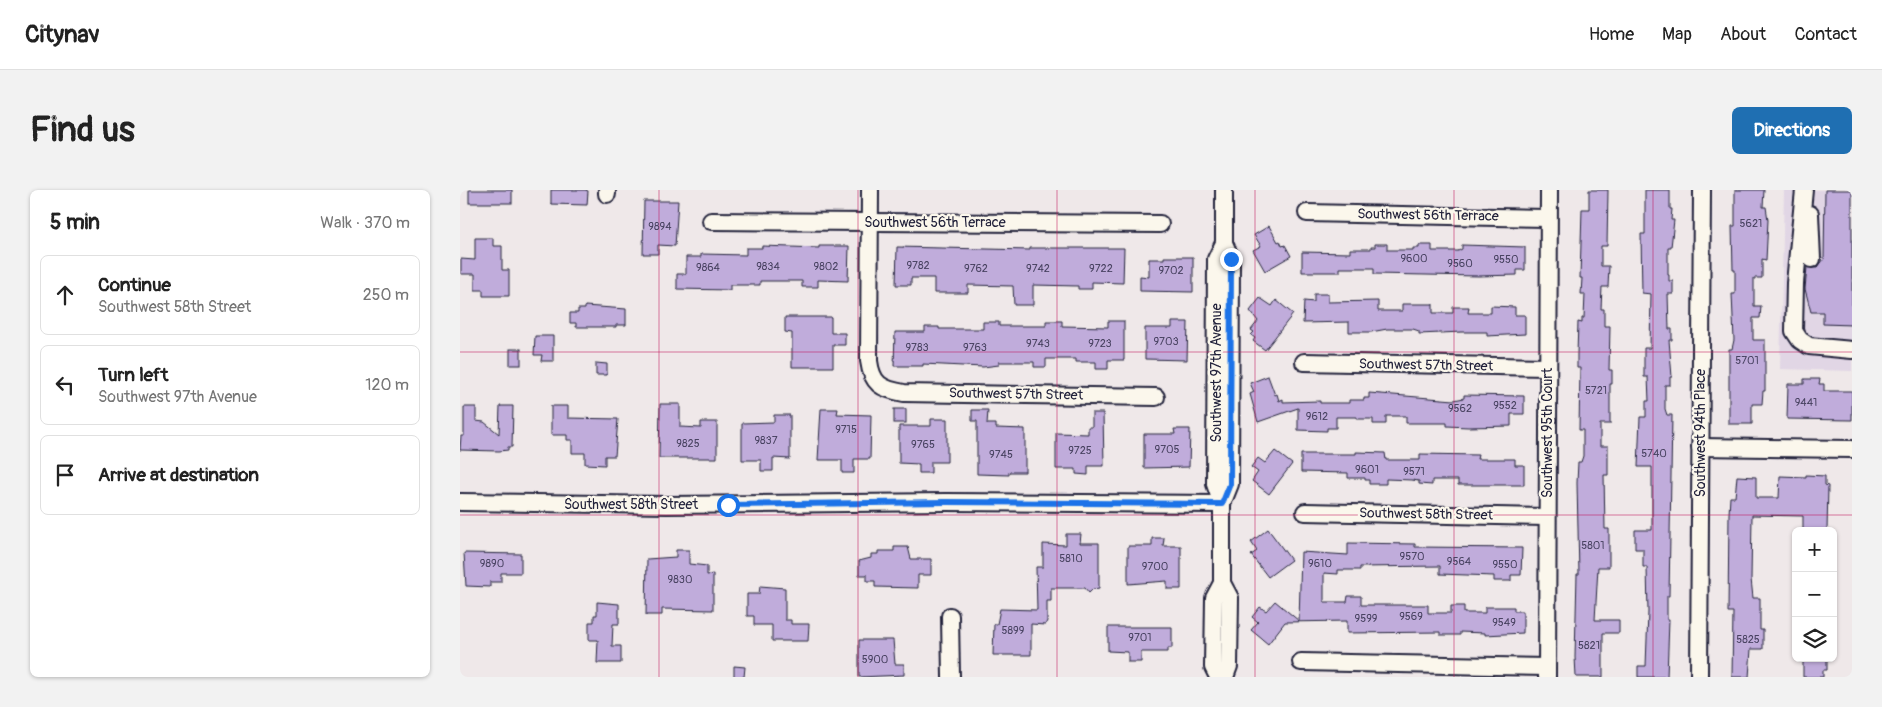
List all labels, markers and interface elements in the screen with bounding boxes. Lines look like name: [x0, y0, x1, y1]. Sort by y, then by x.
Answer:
text: Citynav: [25, 20, 100, 49]
text: Home: [1589, 23, 1634, 46]
text: Map: [1662, 23, 1692, 46]
text: About: [1720, 23, 1766, 46]
text: Contact: [1794, 23, 1857, 46]
button: Directions: [1732, 107, 1852, 154]
text: Find us: [30, 108, 135, 152]
street label: Southwest 56th Terrace: [1357, 205, 1499, 225]
text: 5 min: [50, 209, 100, 236]
text: Walk · 370 m: [320, 213, 410, 233]
street label: Southwest 56th Terrace: [864, 214, 1006, 231]
house number: 5621: [1740, 217, 1762, 230]
house number: 9894: [648, 220, 672, 233]
route end: [1220, 248, 1243, 271]
house number: 9600: [1400, 252, 1428, 265]
house number: 9550: [1493, 253, 1519, 266]
house number: 9560: [1447, 257, 1473, 270]
house number: 9782: [906, 259, 930, 272]
house number: 9834: [756, 260, 780, 273]
house number: 9802: [814, 260, 838, 273]
house number: 9864: [696, 261, 721, 274]
house number: 9762: [964, 262, 988, 275]
house number: 9742: [1026, 262, 1050, 275]
house number: 9722: [1089, 262, 1113, 275]
house number: 9702: [1158, 264, 1184, 277]
text: Continue: [98, 273, 171, 297]
icon: ahead: [51, 281, 79, 309]
text: 250 m: [363, 285, 409, 305]
text: Southwest 58th Street: [98, 297, 251, 317]
street label: Southwest 97th Avenue: [1208, 303, 1225, 443]
house number: 9703: [1153, 335, 1179, 348]
house number: 9743: [1026, 337, 1050, 350]
house number: 9723: [1088, 337, 1112, 350]
house number: 9783: [905, 341, 929, 354]
house number: 9763: [963, 341, 987, 354]
house number: 5701: [1735, 354, 1759, 367]
street label: Southwest 57th Street: [1359, 355, 1494, 375]
text: Turn left: [98, 363, 168, 387]
street label: Southwest 95th Court: [1539, 368, 1556, 498]
street label: Southwest 94th Place: [1692, 369, 1709, 497]
icon: left: [51, 371, 79, 399]
text: 120 m: [365, 375, 409, 395]
street label: Southwest 57th Street: [949, 384, 1084, 404]
house number: 5721: [1585, 384, 1607, 397]
text: Southwest 97th Avenue: [98, 387, 257, 407]
house number: 9441: [1795, 396, 1817, 409]
house number: 9552: [1493, 399, 1517, 412]
house number: 9562: [1448, 402, 1472, 415]
house number: 9612: [1306, 410, 1328, 423]
house number: 9715: [835, 423, 857, 436]
house number: 9837: [754, 434, 778, 447]
house number: 9825: [676, 437, 700, 450]
house number: 9765: [911, 438, 935, 451]
house number: 9705: [1155, 443, 1180, 456]
house number: 9725: [1068, 444, 1092, 457]
house number: 5740: [1641, 447, 1667, 460]
house number: 9745: [989, 448, 1013, 461]
icon: arrive: [51, 461, 79, 489]
text: Arrive at destination: [98, 463, 259, 487]
house number: 9601: [1355, 463, 1379, 476]
house number: 9571: [1403, 465, 1425, 478]
route start: [717, 494, 740, 517]
street label: Southwest 58th Street: [564, 496, 698, 513]
street label: Southwest 58th Street: [1359, 504, 1494, 524]
map controls: [1792, 527, 1837, 662]
button: +: [1792, 527, 1837, 572]
house number: 5801: [1581, 539, 1605, 552]
house number: 9570: [1400, 550, 1424, 563]
house number: 5810: [1059, 552, 1083, 565]
house number: 9564: [1447, 555, 1472, 568]
house number: 9890: [480, 557, 504, 570]
house number: 9610: [1308, 557, 1332, 570]
house number: 9550: [1492, 558, 1518, 571]
house number: 9700: [1142, 560, 1168, 573]
button: −: [1792, 572, 1837, 617]
house number: 9830: [668, 573, 692, 586]
house number: 9569: [1399, 610, 1423, 623]
house number: 9599: [1355, 612, 1378, 625]
house number: 9549: [1492, 616, 1516, 629]
button: layers: [1792, 617, 1837, 662]
house number: 5899: [1002, 624, 1025, 637]
house number: 9701: [1128, 631, 1152, 644]
house number: 5825: [1736, 633, 1760, 646]
house number: 5821: [1578, 639, 1600, 652]
house number: 5900: [862, 653, 888, 666]

